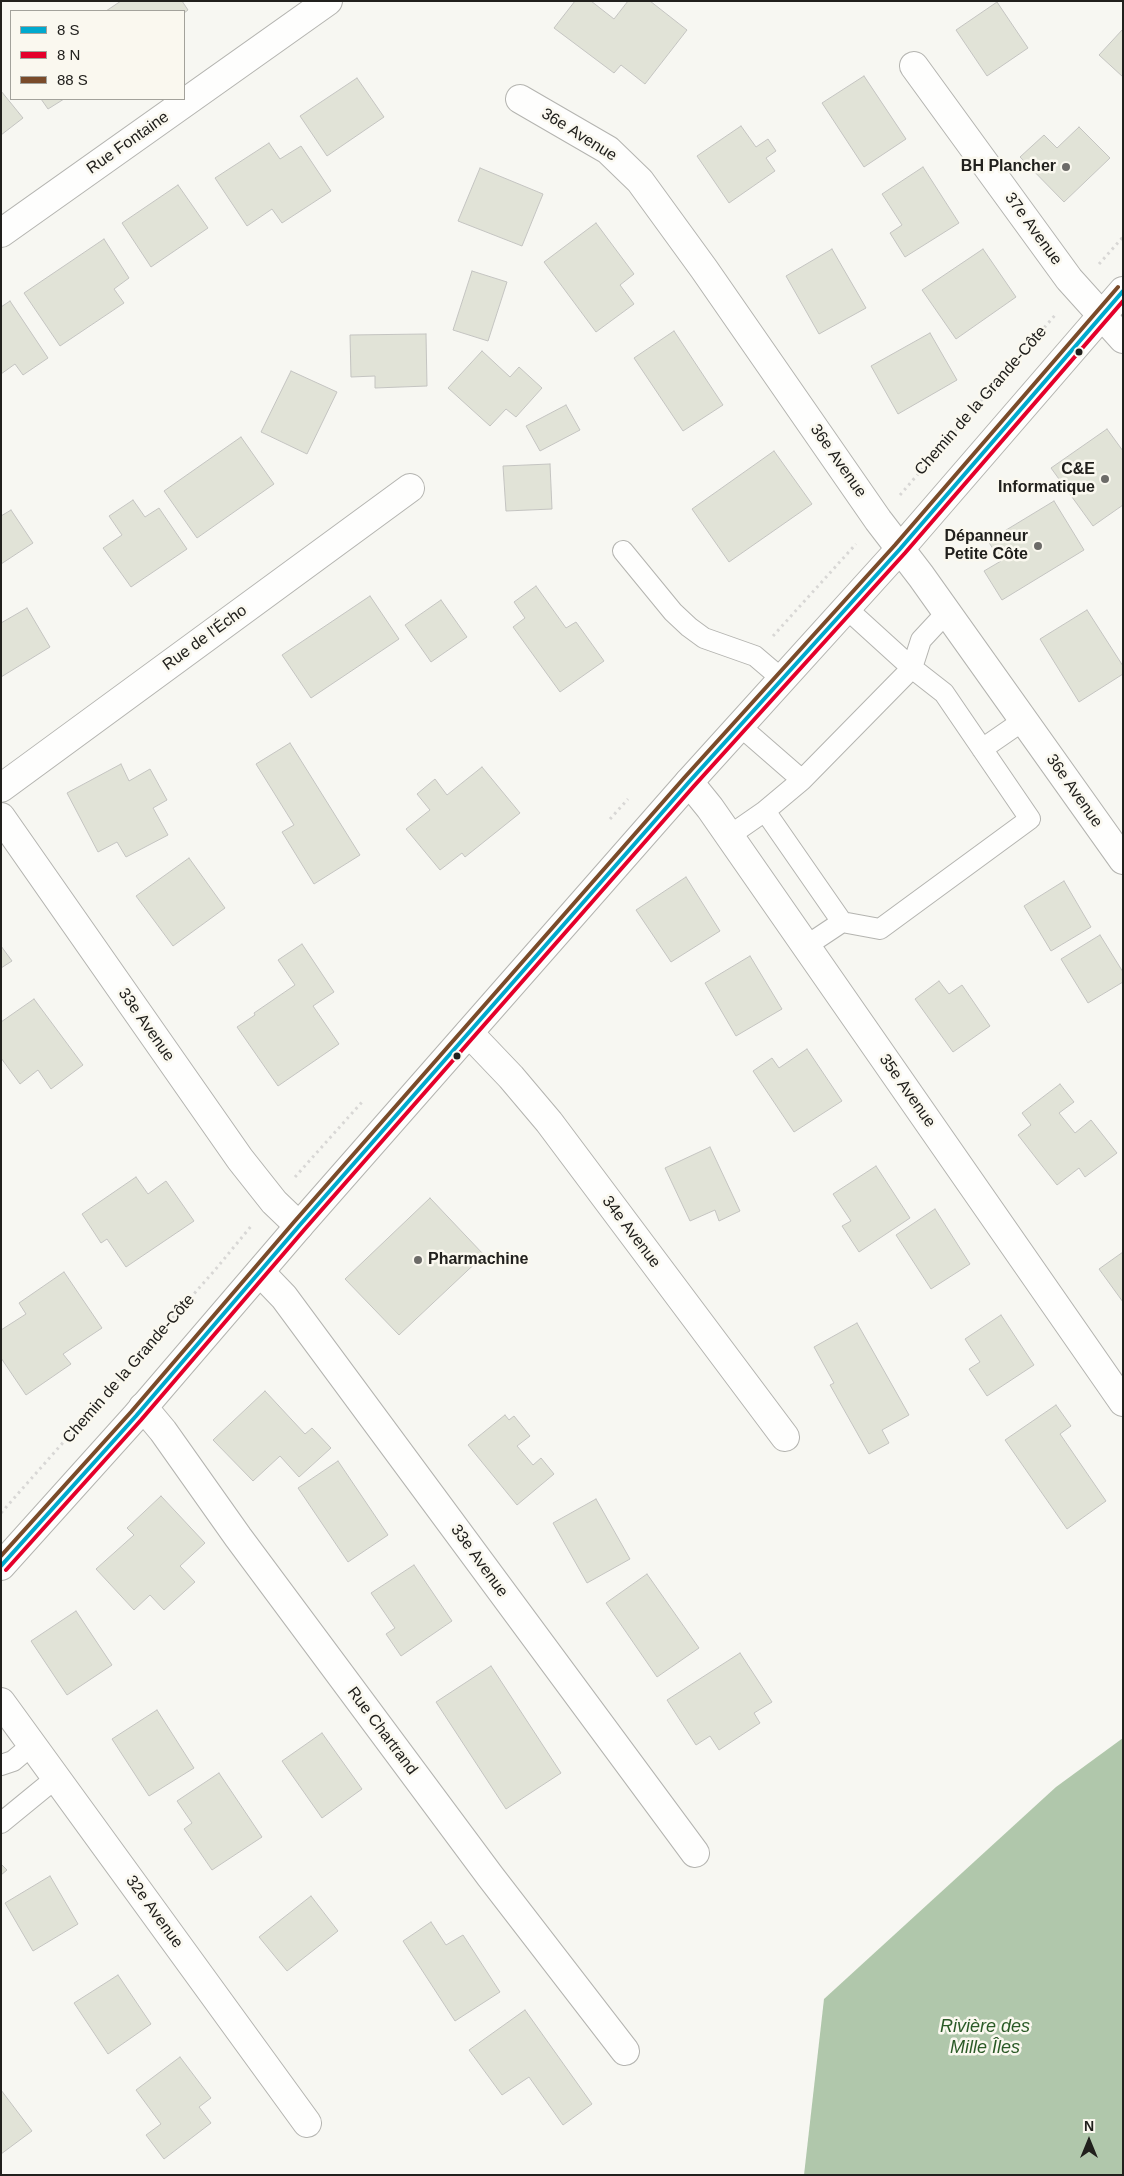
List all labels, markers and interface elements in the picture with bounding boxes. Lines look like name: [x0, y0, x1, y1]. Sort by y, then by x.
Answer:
legend: [10, 10, 185, 100]
text: 8 S: [57, 21, 80, 38]
text: 8 N: [57, 46, 80, 63]
text: 88 S: [57, 71, 88, 88]
street label: 36e Avenue: [538, 104, 620, 166]
street label: Rue Fontaine: [83, 108, 173, 178]
place label: BH Plancher: [961, 157, 1056, 177]
marker: BH Plancher: [1060, 161, 1072, 173]
street label: 37e Avenue: [1000, 189, 1066, 269]
street label: Chemin de la Grande-Côte: [911, 323, 1051, 479]
unlabelled marker: [1074, 347, 1084, 357]
street label: 36e Avenue: [806, 421, 870, 501]
place label: C&E Informatique: [998, 460, 1095, 498]
marker: C&E Informatique: [1099, 473, 1111, 485]
place label: Dépanneur Petite Côte: [944, 527, 1028, 565]
marker: Dépanneur Petite Côte: [1032, 540, 1044, 552]
street label: Rue de l'Écho: [159, 601, 251, 675]
street label: 36e Avenue: [1042, 751, 1106, 831]
street label: 33e Avenue: [114, 985, 178, 1065]
unlabelled marker: [452, 1051, 462, 1061]
street label: 35e Avenue: [875, 1051, 939, 1131]
street label: 34e Avenue: [598, 1192, 664, 1272]
place label: Pharmachine: [428, 1250, 528, 1270]
marker: Pharmachine: [412, 1254, 424, 1266]
street label: Chemin de la Grande-Côte: [59, 1291, 199, 1447]
street label: 33e Avenue: [446, 1521, 512, 1601]
street label: Rue Chartrand: [343, 1683, 421, 1779]
street label: 32e Avenue: [121, 1872, 187, 1952]
water label: Rivière des Mille Îles: [940, 2016, 1030, 2058]
north arrow: [1064, 2116, 1114, 2166]
text: N: [1084, 2118, 1094, 2134]

